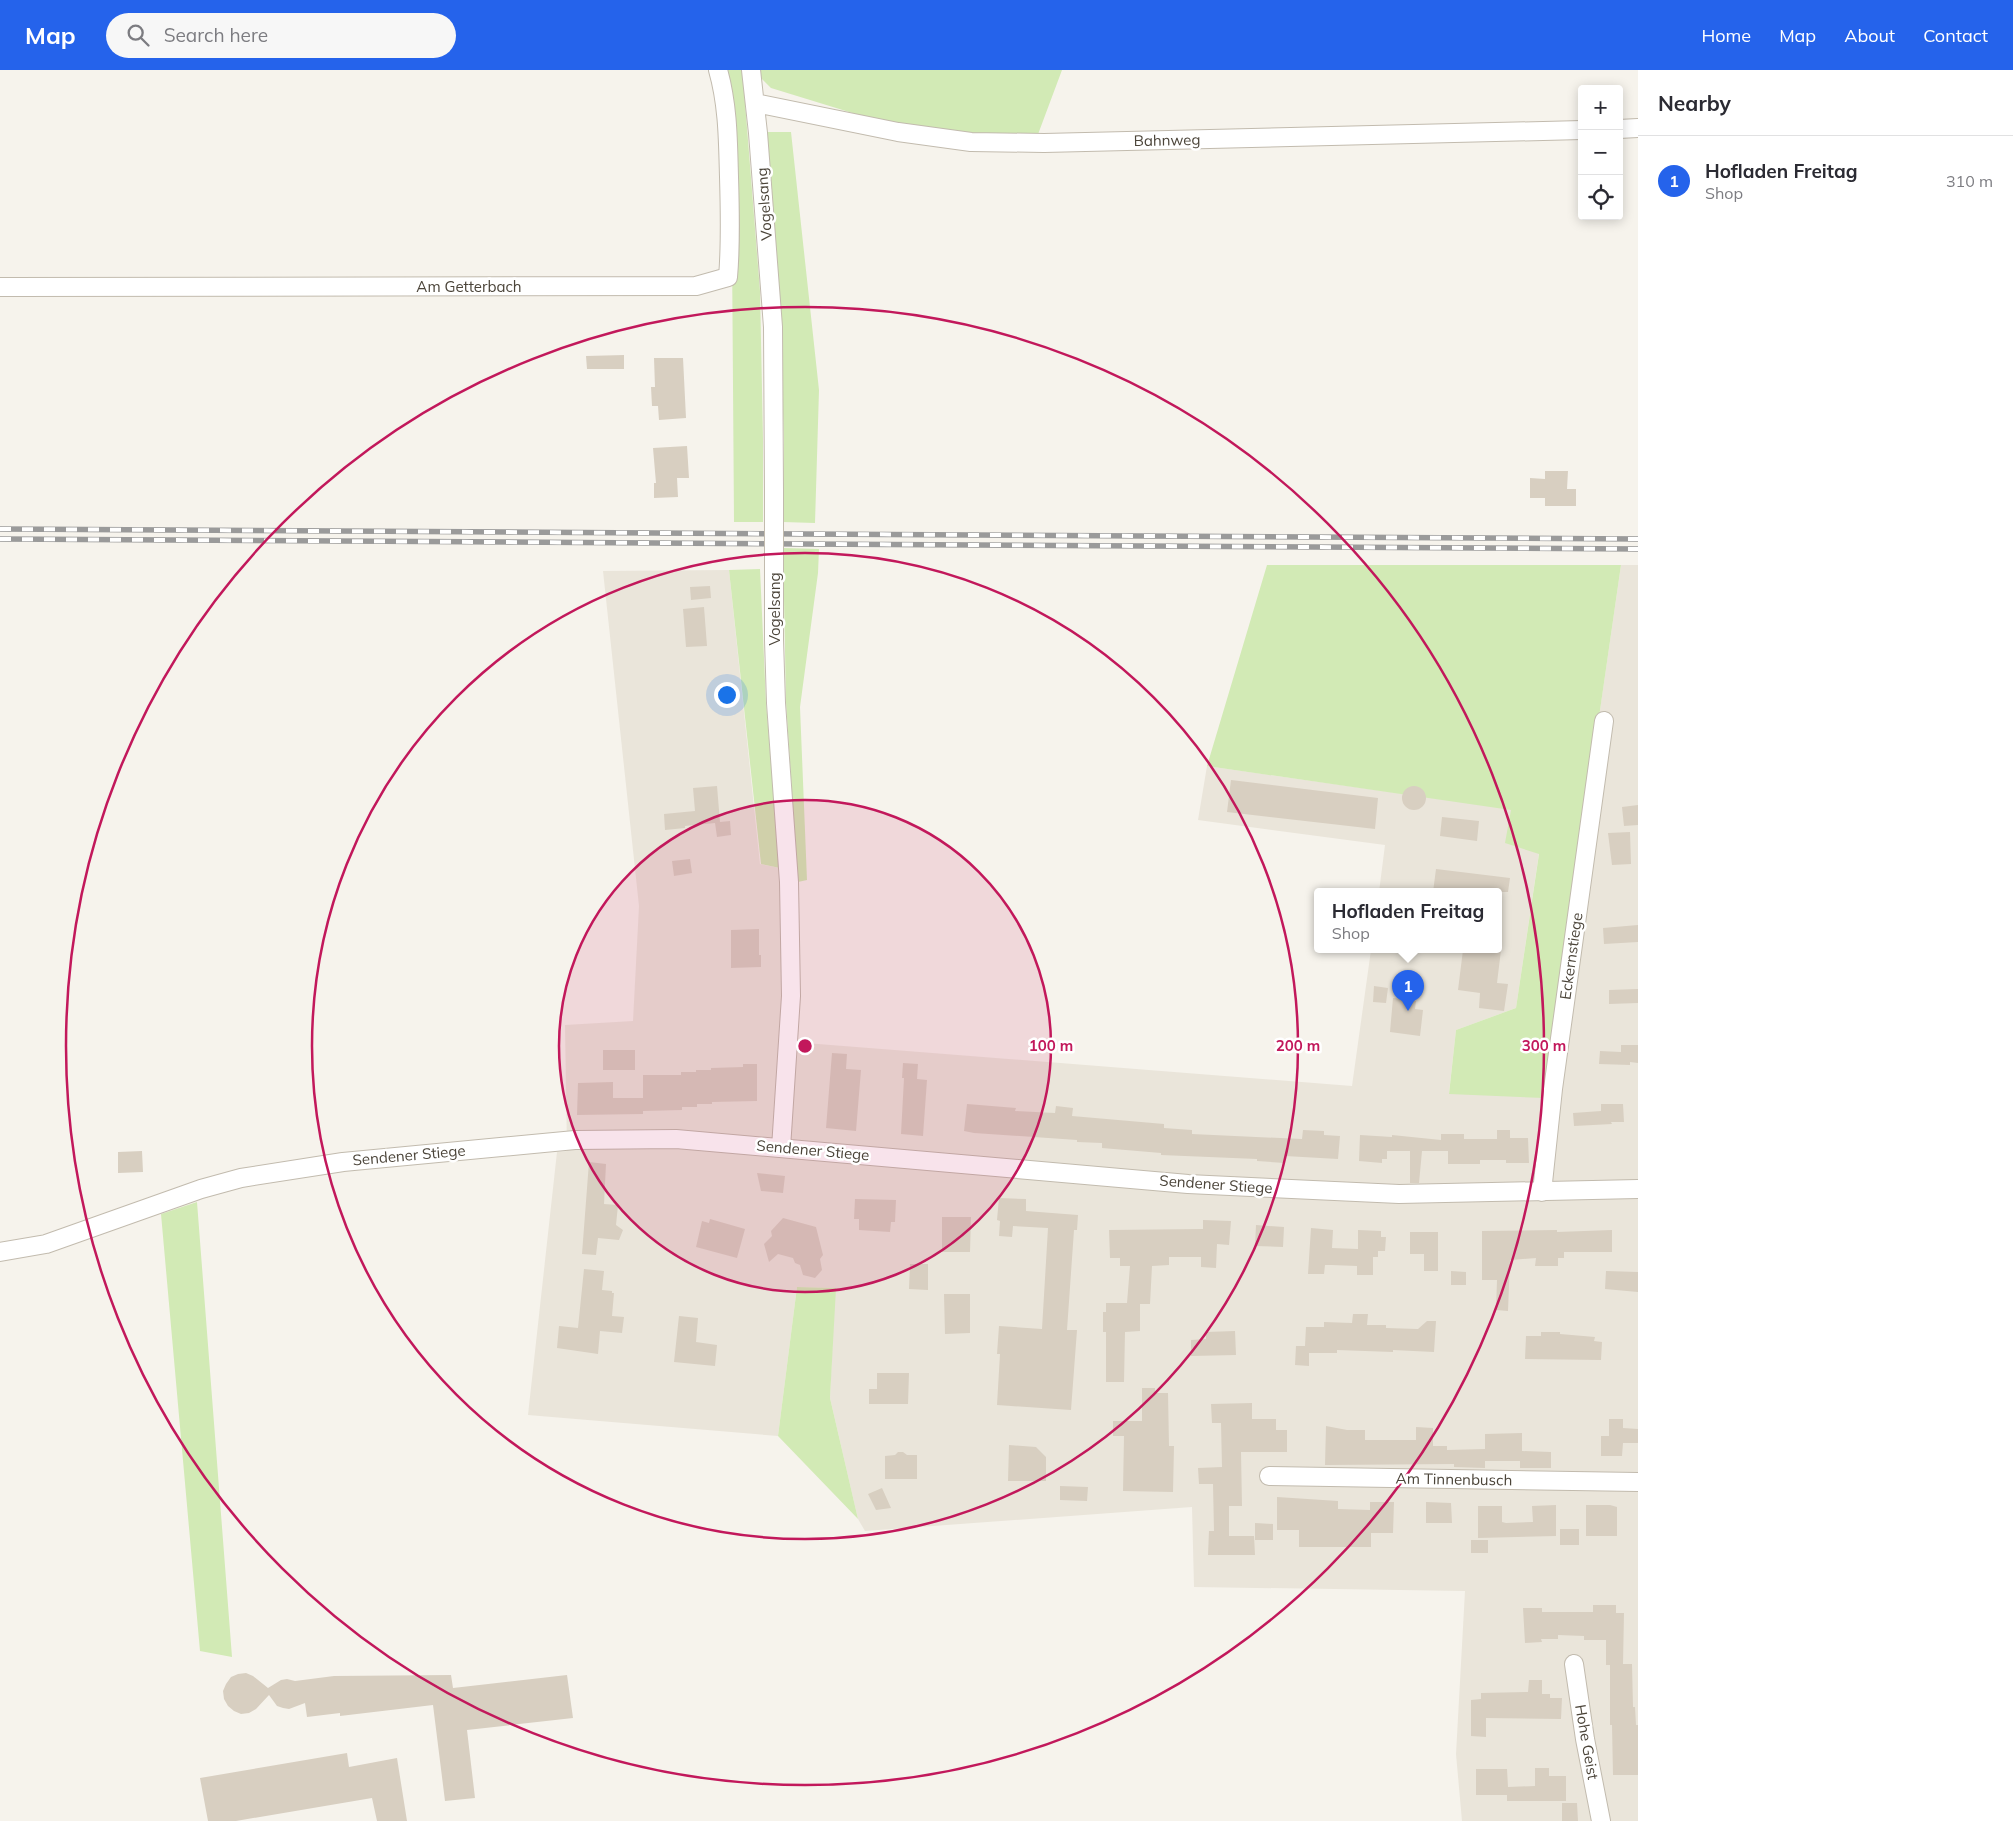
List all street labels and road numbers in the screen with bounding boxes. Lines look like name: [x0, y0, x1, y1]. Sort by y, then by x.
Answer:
street label: Bahnweg: [1133, 130, 1201, 150]
street label: Vogelsang: [752, 167, 776, 241]
street label: Am Getterbach: [416, 277, 522, 296]
street label: Vogelsang: [765, 572, 784, 646]
street label: Eckernstiege: [1555, 911, 1587, 1001]
street label: Sendener Stiege: [756, 1136, 870, 1164]
street label: Sendener Stiege: [352, 1141, 466, 1169]
street label: Sendener Stiege: [1159, 1171, 1273, 1197]
street label: Am Tinnenbusch: [1396, 1468, 1512, 1490]
street label: Hohe Geist: [1571, 1703, 1603, 1781]

